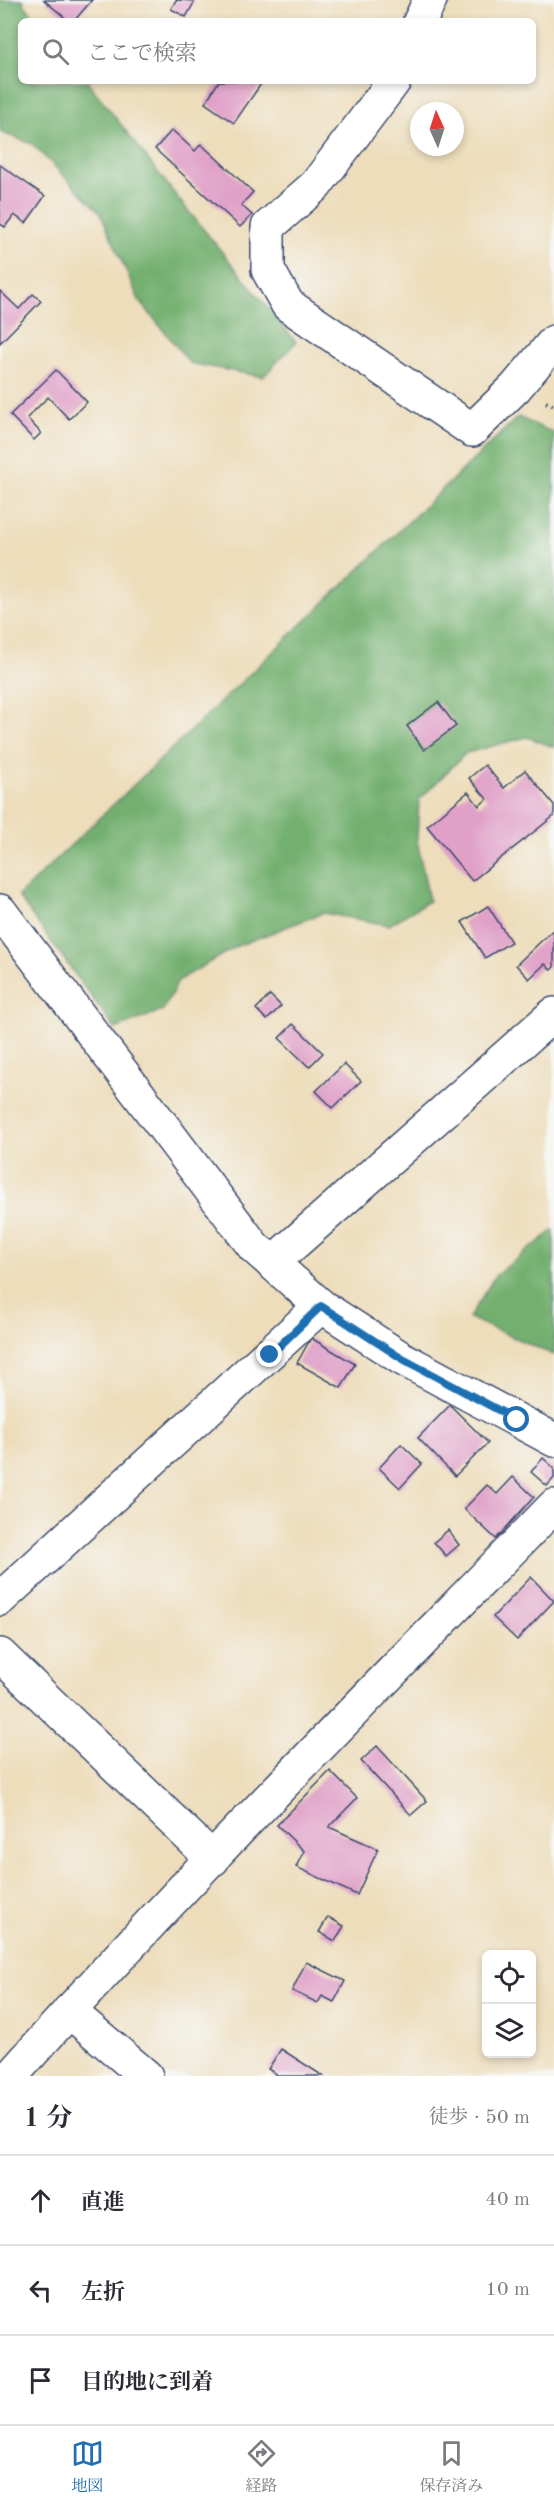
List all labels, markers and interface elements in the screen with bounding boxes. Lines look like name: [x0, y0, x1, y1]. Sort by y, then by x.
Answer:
search box: [18, 18, 536, 84]
icon: search: [39, 35, 72, 68]
text: ここで検索: [87, 43, 197, 65]
north arrow: [410, 102, 464, 156]
route end: [256, 1341, 282, 1367]
route start: [503, 1406, 529, 1432]
map controls: [482, 1950, 536, 2058]
button: locate: [482, 1950, 536, 2004]
button: layers: [482, 2004, 536, 2058]
text: 1 分: [24, 2106, 72, 2132]
text: 徒歩 · 50 m: [429, 2108, 530, 2128]
icon: ahead: [24, 2184, 57, 2217]
text: 40 m: [485, 2190, 530, 2210]
text: 直進: [81, 2192, 125, 2214]
icon: left: [24, 2274, 57, 2307]
text: 10 m: [485, 2280, 530, 2300]
text: 左折: [81, 2282, 125, 2304]
icon: arrive: [24, 2364, 57, 2397]
text: 目的地に到着: [81, 2372, 213, 2394]
tab: 地図: [71, 2437, 104, 2497]
tab: 経路: [245, 2437, 278, 2497]
tab: 保存済み: [419, 2437, 483, 2497]

